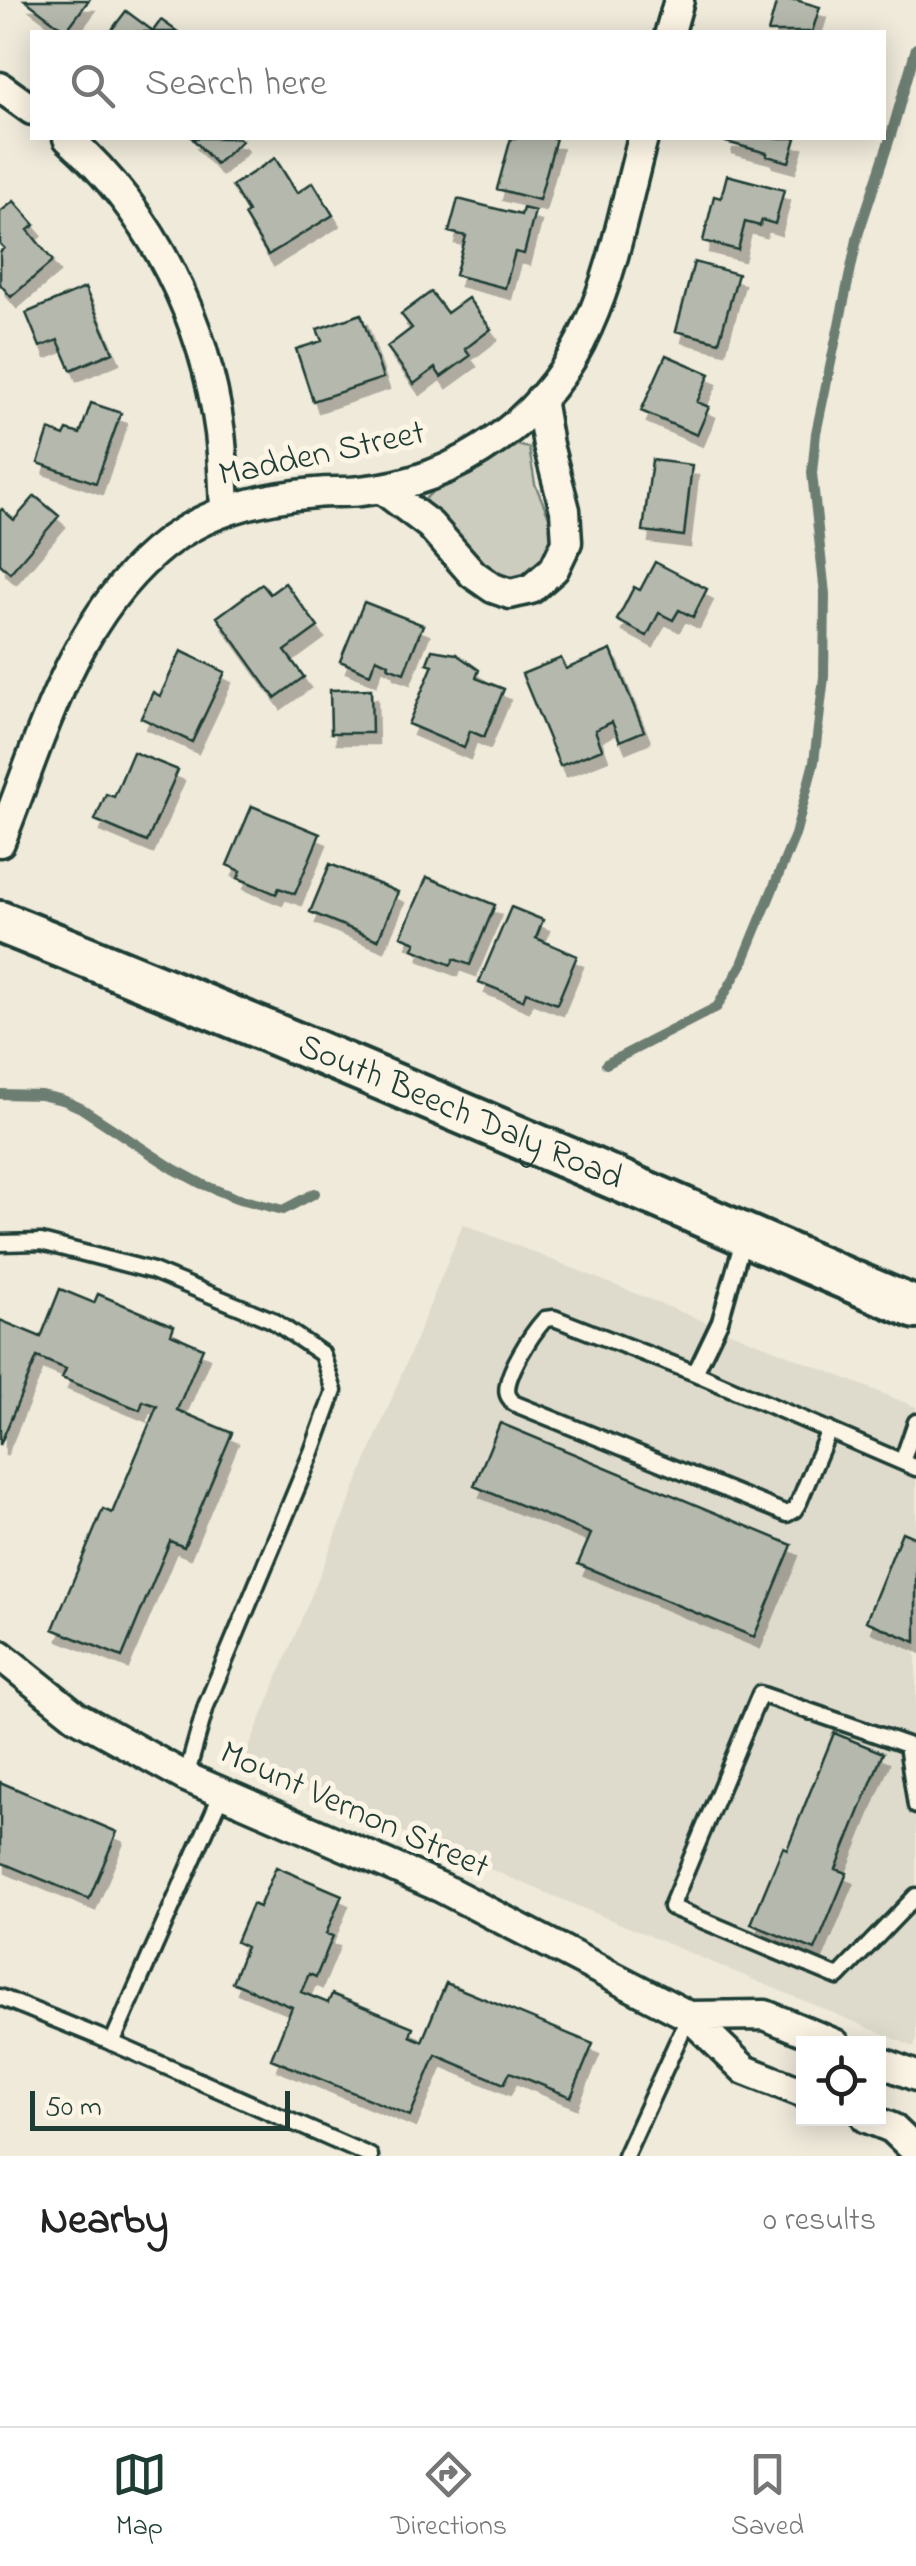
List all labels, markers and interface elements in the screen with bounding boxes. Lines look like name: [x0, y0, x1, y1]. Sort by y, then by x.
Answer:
search box: [30, 30, 886, 140]
text: Search here: [145, 57, 327, 113]
icon: search: [65, 58, 120, 113]
street label: Madden Street: [214, 408, 430, 502]
street label: South Beech Daly Road: [290, 1021, 631, 1204]
street label: Mount Vernon Street: [211, 1729, 497, 1893]
map controls: [796, 2036, 886, 2126]
button: locate: [796, 2036, 886, 2126]
scale bar: [30, 2086, 290, 2130]
text: 50 m: [45, 2088, 102, 2129]
text: Nearby: [40, 2191, 168, 2252]
text: 0 results: [763, 2198, 876, 2245]
tab: Map: [112, 2447, 167, 2548]
tab: Directions: [391, 2447, 507, 2548]
tab: Saved: [731, 2447, 804, 2548]

